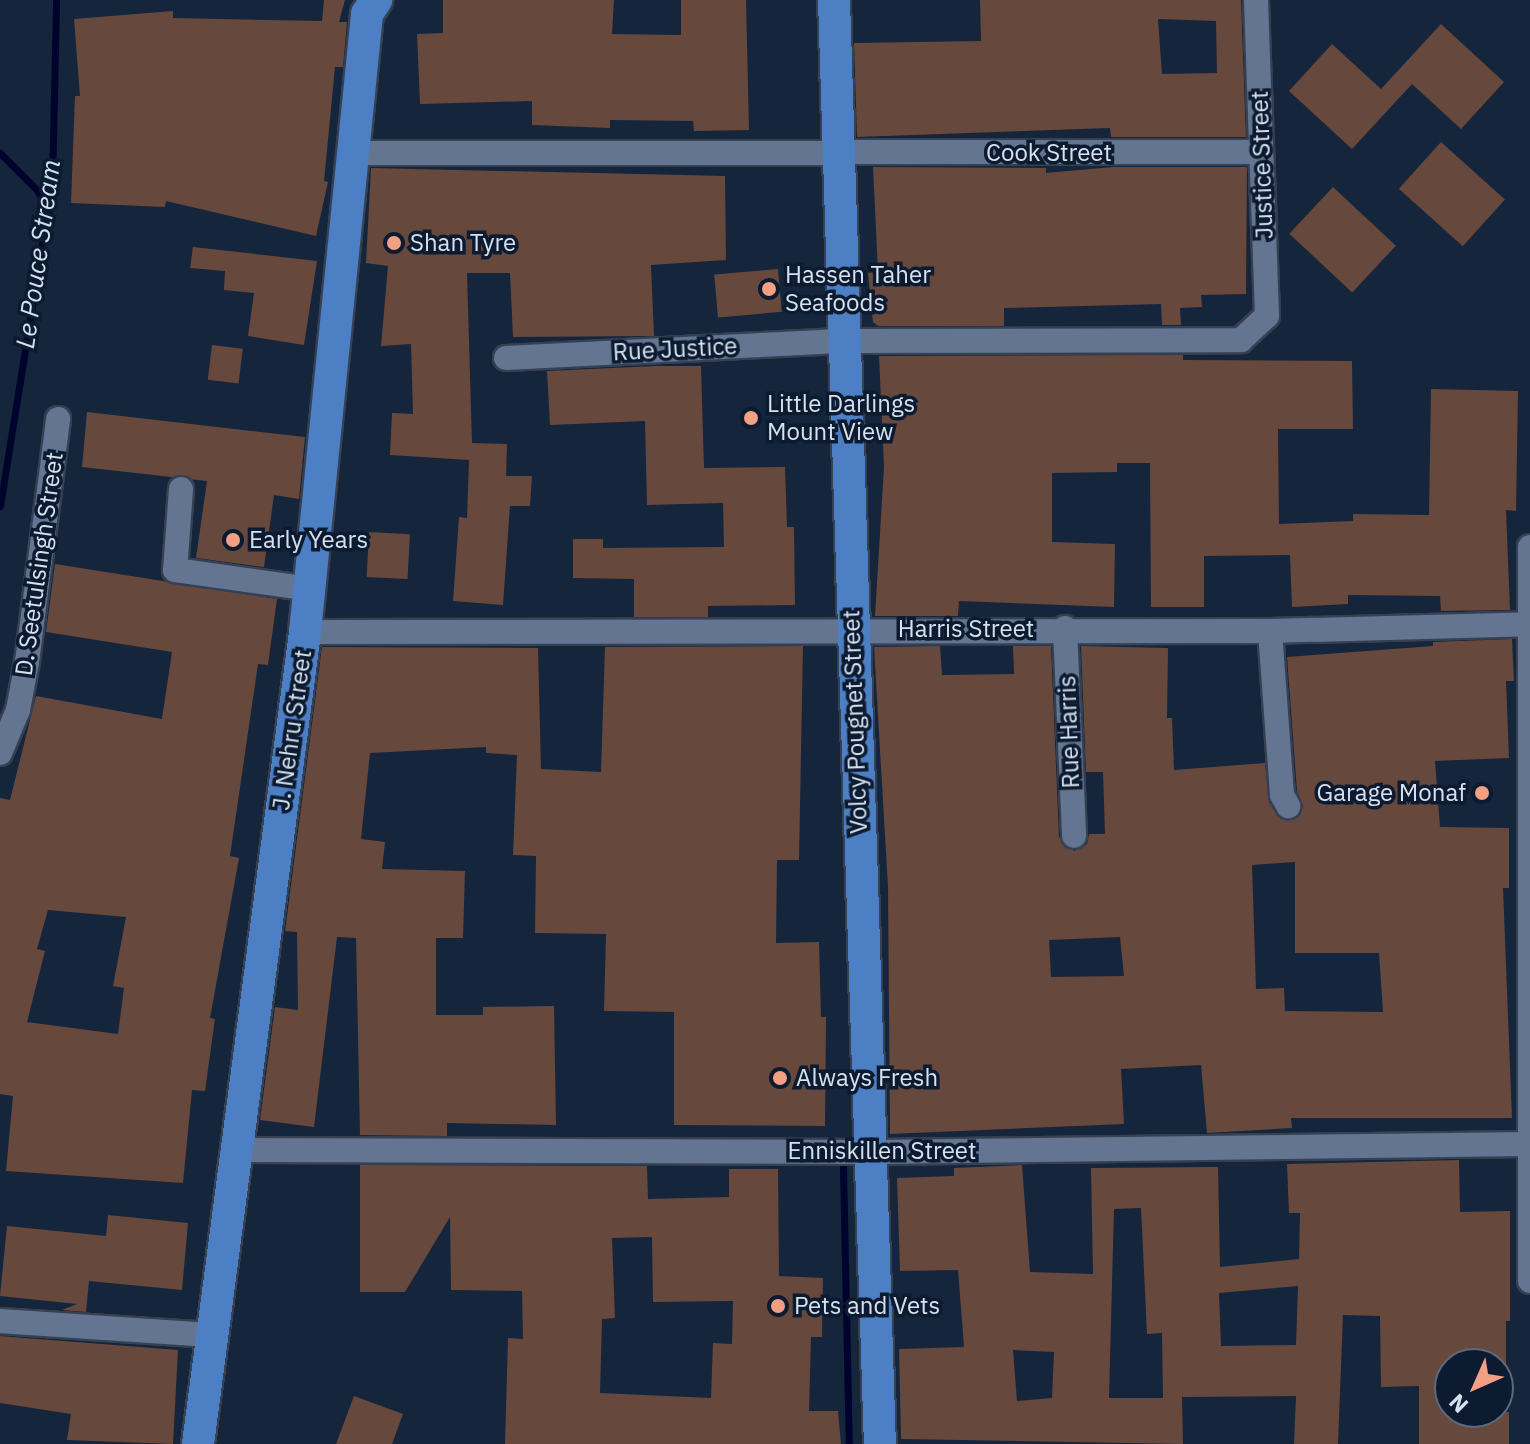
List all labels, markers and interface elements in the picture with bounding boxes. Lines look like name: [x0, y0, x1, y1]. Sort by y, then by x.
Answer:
street label: Justice Street: [1245, 90, 1279, 240]
street label: Cook Street: [986, 139, 1112, 167]
water label: Le Pouce Stream: [9, 158, 67, 350]
place label: Shan Tyre: [410, 229, 516, 257]
marker: Shan Tyre: [385, 234, 403, 252]
place label: Hassen Taher Seafoods: [785, 261, 931, 317]
marker: Hassen Taher Seafoods: [760, 280, 778, 298]
street label: Rue Justice: [612, 331, 738, 367]
place label: Little Darlings Mount View: [767, 390, 915, 446]
marker: Little Darlings Mount View: [742, 409, 760, 427]
street label: D. Seetulsingh Street: [9, 450, 69, 678]
place label: Early Years: [249, 526, 368, 554]
marker: Early Years: [224, 531, 242, 549]
street label: Volcy Pougnet Street: [837, 610, 873, 834]
street label: Harris Street: [898, 615, 1034, 643]
street label: J. Nehru Street: [266, 648, 318, 812]
street label: Rue Harris: [1053, 675, 1085, 789]
place label: Garage Monaf: [1316, 779, 1466, 807]
marker: Garage Monaf: [1473, 784, 1491, 802]
place label: Always Fresh: [796, 1064, 938, 1092]
marker: Always Fresh: [771, 1069, 789, 1087]
street label: Enniskillen Street: [788, 1137, 976, 1165]
place label: Pets and Vets: [794, 1292, 940, 1320]
marker: Pets and Vets: [769, 1297, 787, 1315]
north arrow: [1434, 1348, 1514, 1428]
text: N: [1442, 1388, 1474, 1420]

